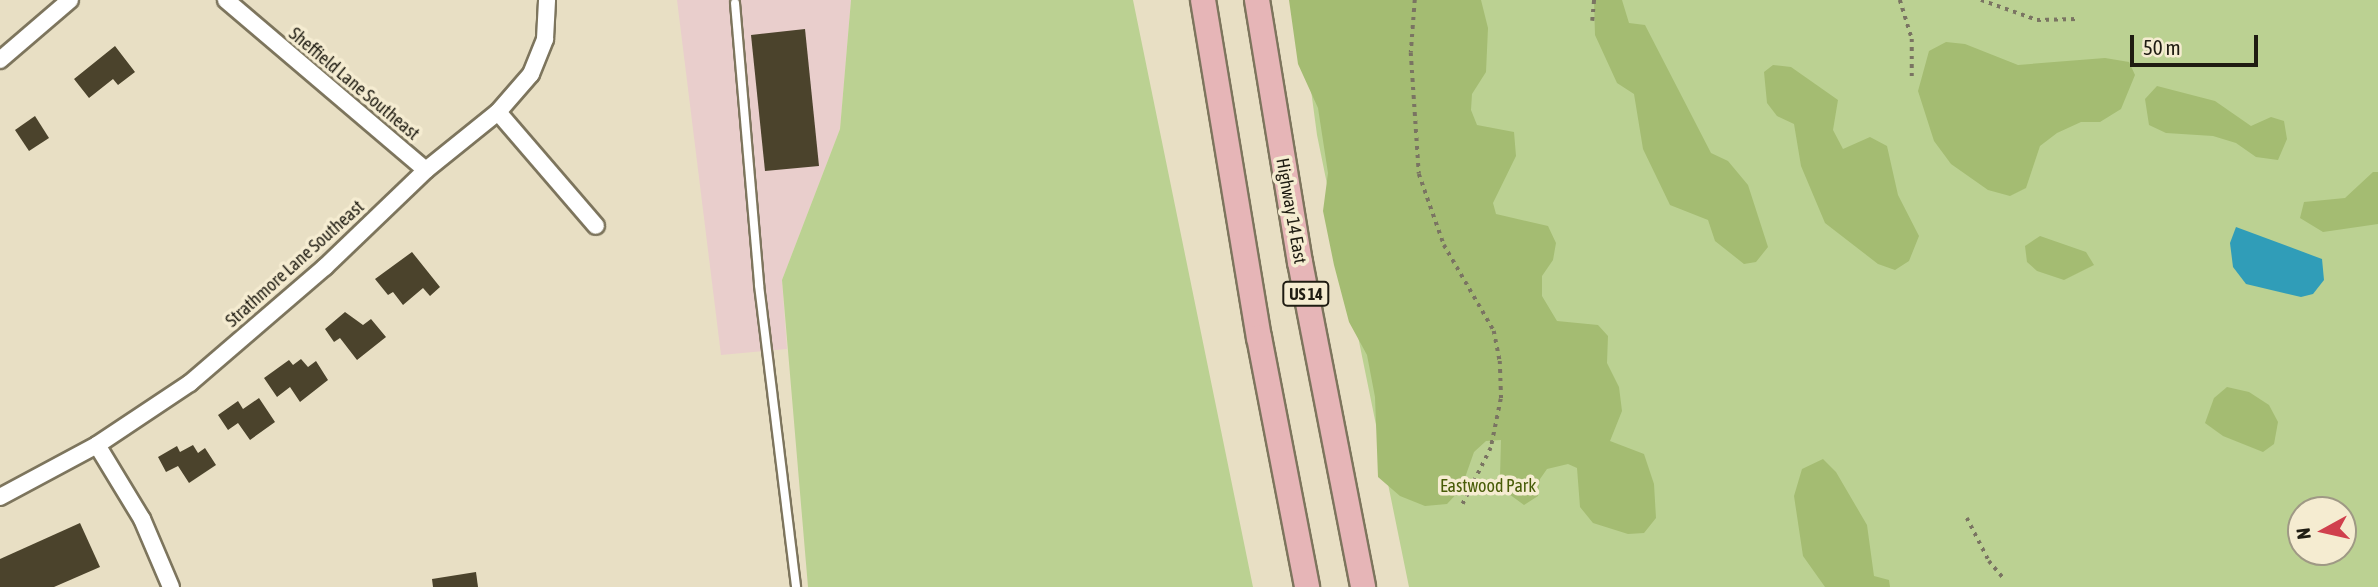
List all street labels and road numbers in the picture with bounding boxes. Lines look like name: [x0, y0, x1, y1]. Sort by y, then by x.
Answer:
street label: Sheffield Lane Southeast: [284, 23, 424, 145]
street label: Highway 14 East: [1271, 157, 1311, 265]
street label: Strathmore Lane Southeast: [221, 196, 369, 332]
road number: US 14: [1282, 282, 1330, 306]

